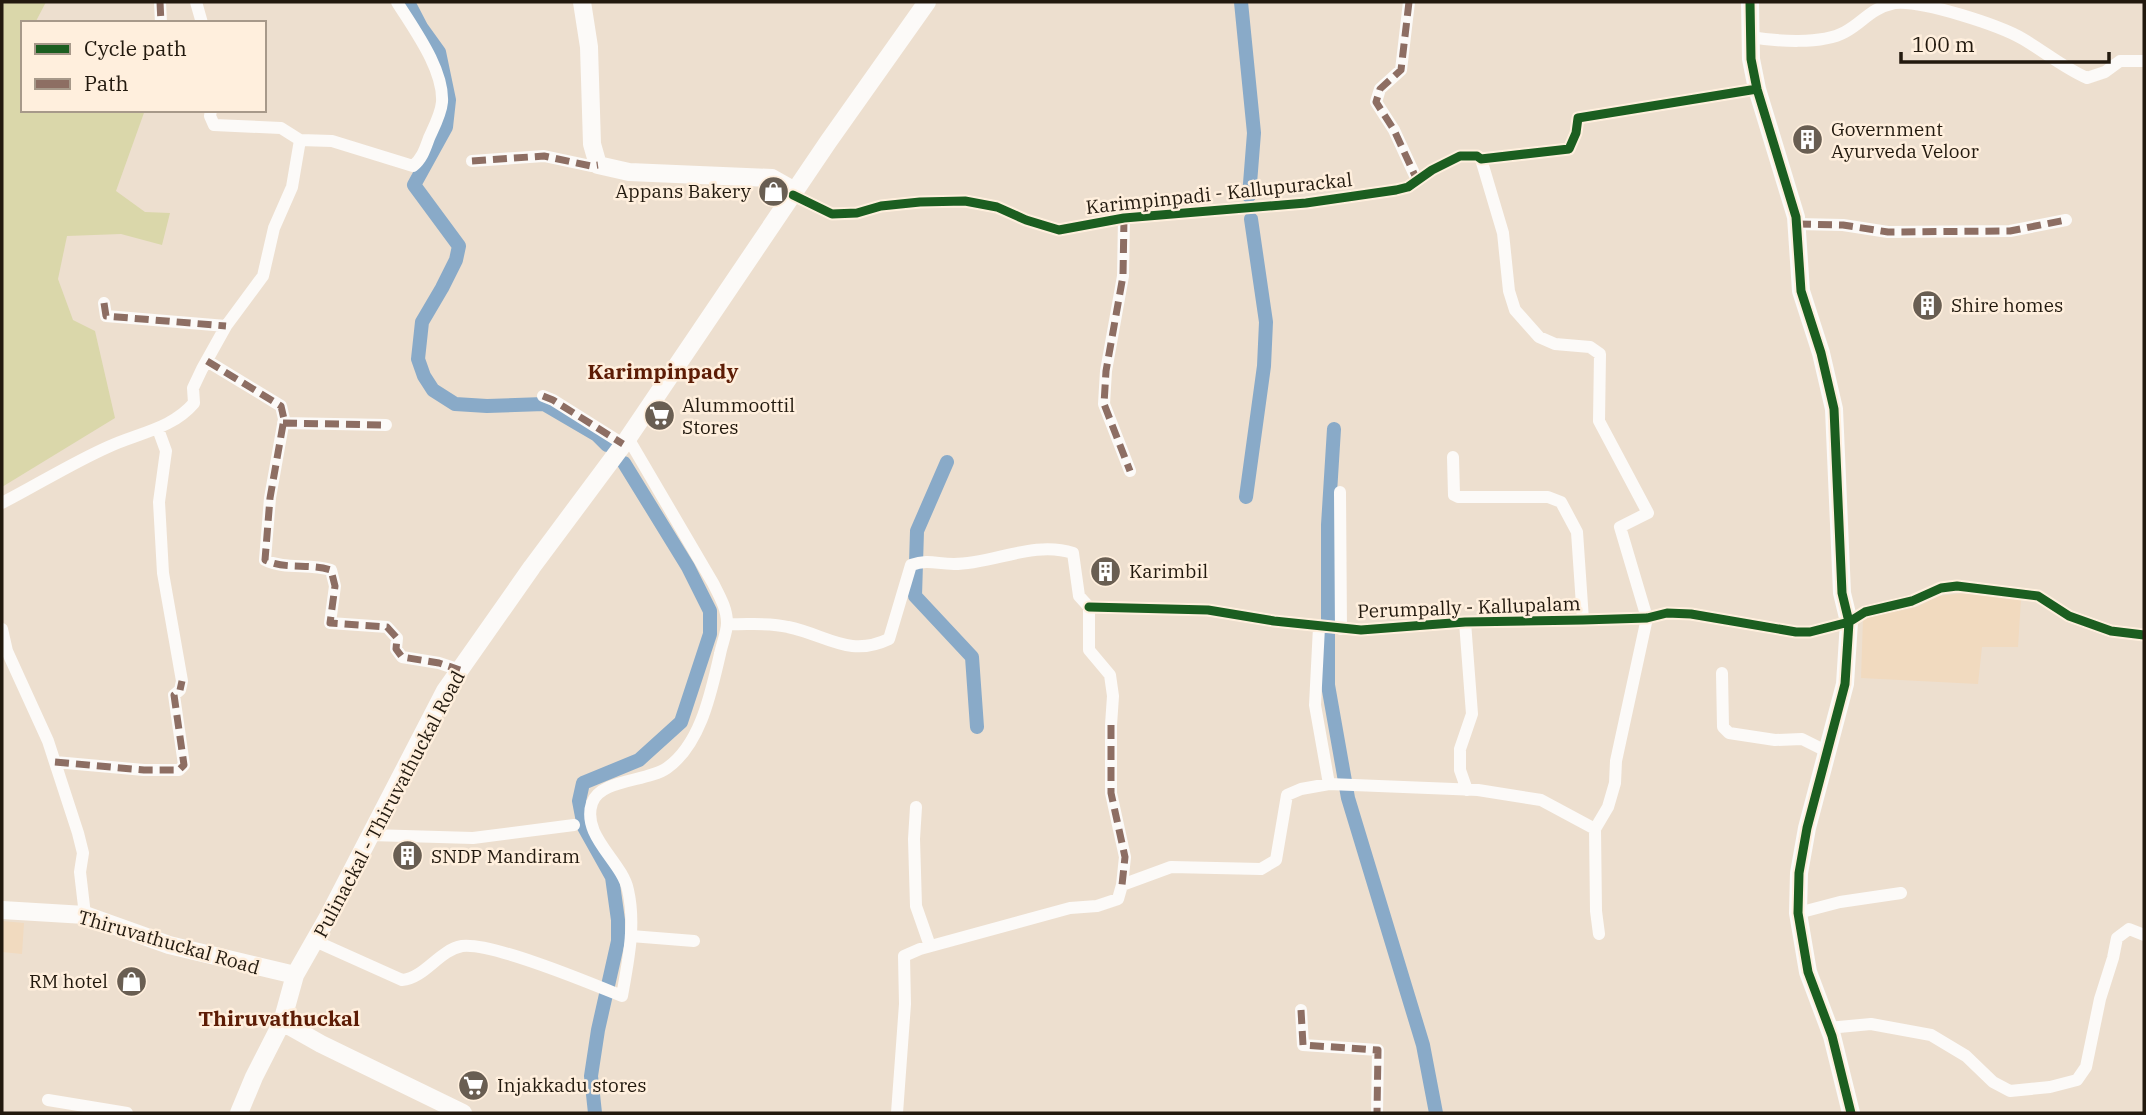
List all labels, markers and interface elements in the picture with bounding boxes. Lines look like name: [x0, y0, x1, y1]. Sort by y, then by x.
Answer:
legend: [21, 21, 266, 112]
scale bar: [1901, 21, 2109, 65]
text: 100 m: [1912, 30, 1975, 58]
text: Cycle path: [84, 34, 187, 62]
text: Path: [84, 69, 129, 97]
place label: Government Ayurveda Veloor: [1831, 117, 1979, 163]
building icon: Government Ayurveda Veloor: [1791, 123, 1825, 157]
street label: Karimpinpadi - Kallupurackal: [1085, 167, 1354, 219]
shop icon: Appans Bakery: [757, 174, 791, 208]
place label: Appans Bakery: [615, 179, 752, 203]
building icon: Shire homes: [1911, 288, 1945, 322]
place label: Shire homes: [1951, 293, 2063, 317]
district label: Karimpinpady: [588, 357, 738, 385]
place label: Alummoottil Stores: [682, 393, 795, 439]
supermarket icon: Alummoottil Stores: [642, 399, 676, 433]
building icon: Karimbil: [1089, 554, 1123, 588]
place label: Karimbil: [1129, 559, 1208, 583]
street label: Perumpally - Kallupalam: [1357, 591, 1581, 623]
street label: Pulinackal - Thiruvathuckal Road: [308, 666, 470, 942]
building icon: SNDP Mandiram: [391, 839, 425, 873]
place label: SNDP Mandiram: [431, 844, 580, 868]
street label: Thiruvathuckal Road: [75, 905, 263, 979]
shop icon: RM hotel: [114, 964, 148, 998]
place label: RM hotel: [29, 969, 108, 993]
district label: Thiruvathuckal: [198, 1004, 360, 1032]
supermarket icon: Injakkadu stores: [457, 1068, 491, 1102]
place label: Injakkadu stores: [497, 1073, 647, 1097]

